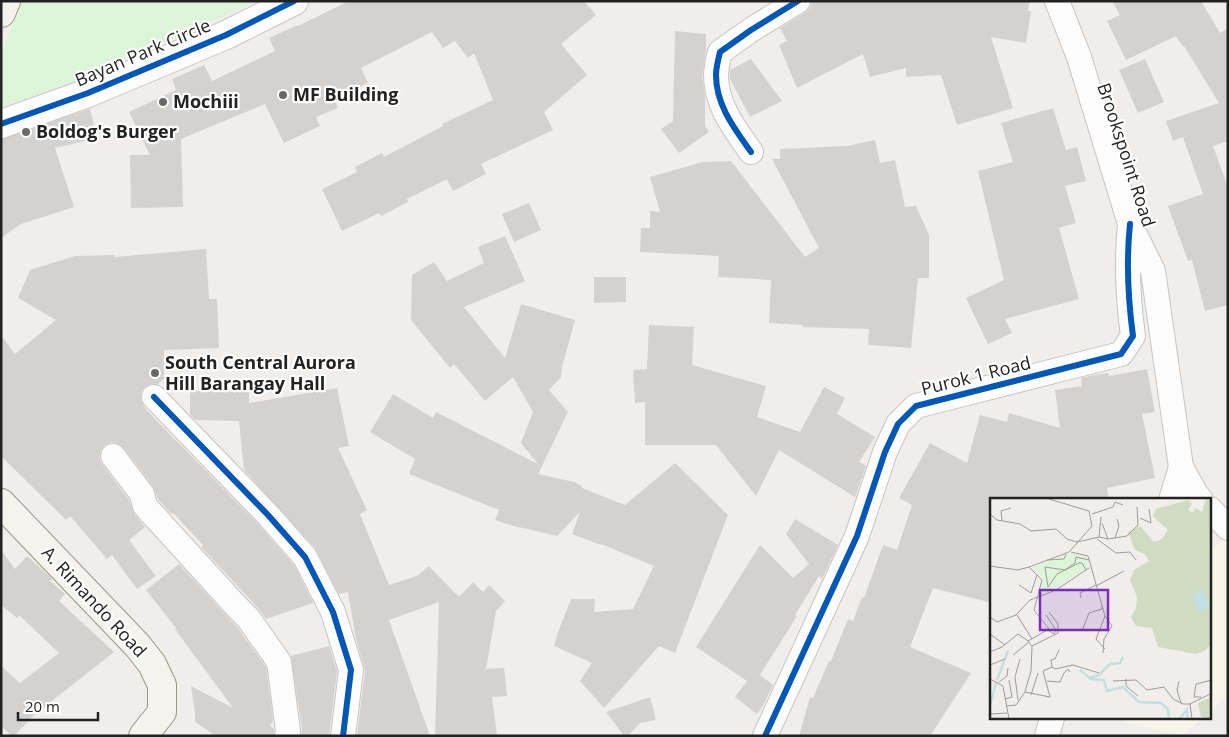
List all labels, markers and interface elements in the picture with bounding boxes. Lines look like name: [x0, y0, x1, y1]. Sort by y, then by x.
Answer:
street label: Bayan Park Circle: [71, 13, 214, 91]
street label: Brookspoint Road: [1092, 80, 1162, 230]
place label: MF Building: [293, 82, 398, 106]
place label: Mochiii: [173, 89, 239, 113]
marker: MF Building: [277, 89, 289, 101]
marker: Mochiii: [157, 96, 169, 108]
place label: Boldog's Burger: [36, 119, 177, 143]
marker: Boldog's Burger: [20, 126, 32, 138]
place label: South Central Aurora Hill Barangay Hall: [165, 350, 356, 395]
street label: Purok 1 Road: [918, 350, 1033, 400]
marker: South Central Aurora Hill Barangay Hall: [149, 367, 161, 379]
inset map: [990, 498, 1212, 720]
street label: A. Rimando Road: [37, 541, 152, 662]
scale bar: [18, 690, 98, 722]
text: 20 m: [25, 696, 60, 716]

